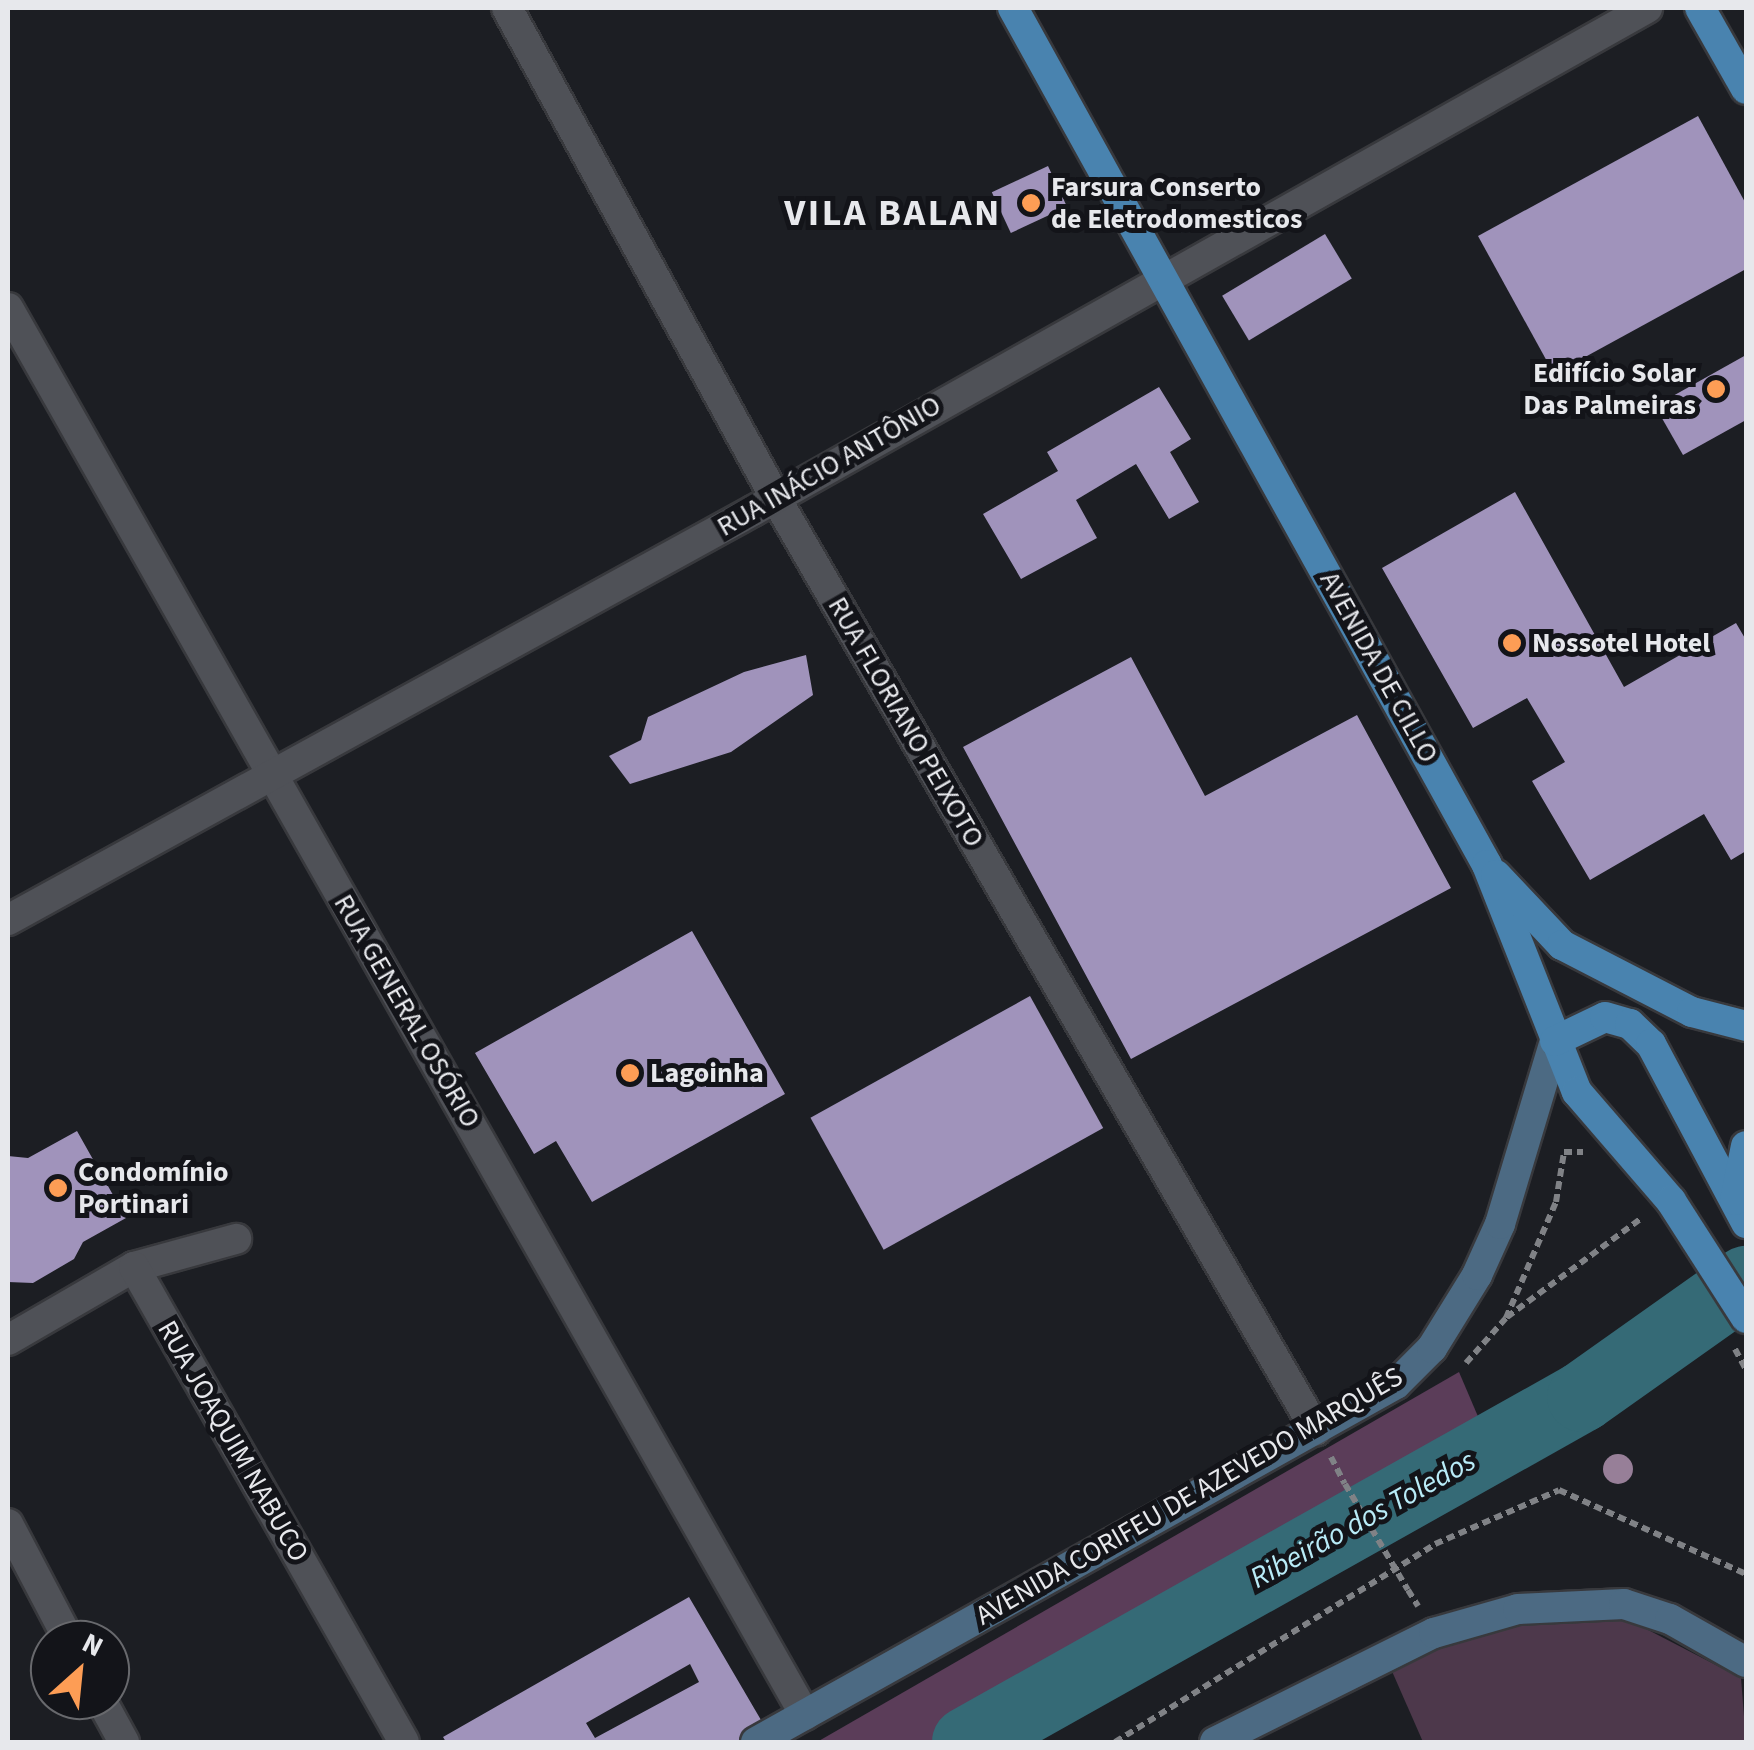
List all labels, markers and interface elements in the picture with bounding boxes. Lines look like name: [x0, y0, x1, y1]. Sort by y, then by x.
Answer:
place label: Farsura Conserto de Eletrodomesticos: [1051, 170, 1302, 236]
district label: VILA BALAN: [784, 191, 1002, 237]
marker: Farsura Conserto de Eletrodomesticos: [1020, 192, 1042, 214]
place label: Edifício Solar Das Palmeiras: [1523, 356, 1696, 422]
marker: Edifício Solar Das Palmeiras: [1705, 378, 1727, 400]
street label: RUA INÁCIO ANTÔNIO: [711, 388, 947, 544]
street label: AVENIDA DE CILLO: [1313, 566, 1445, 768]
street label: RUA FLORIANO PEIXOTO: [821, 591, 991, 853]
place label: Nossotel Hotel: [1532, 626, 1710, 660]
marker: Nossotel Hotel: [1501, 632, 1523, 654]
street label: RUA GENERAL OSÓRIO: [327, 888, 487, 1134]
place label: Lagoinha: [650, 1056, 764, 1090]
marker: Lagoinha: [619, 1062, 641, 1084]
place label: Condomínio Portinari: [78, 1155, 228, 1221]
marker: Condomínio Portinari: [47, 1177, 69, 1199]
street label: RUA JOAQUIM NABUCO: [150, 1315, 316, 1567]
street label: AVENIDA CORIFEU DE AZEVEDO MARQUÊS: [970, 1360, 1408, 1632]
water label: Ribeirão dos Toledos: [1244, 1443, 1482, 1597]
north arrow: [30, 1620, 130, 1720]
text: N: [75, 1623, 110, 1667]

